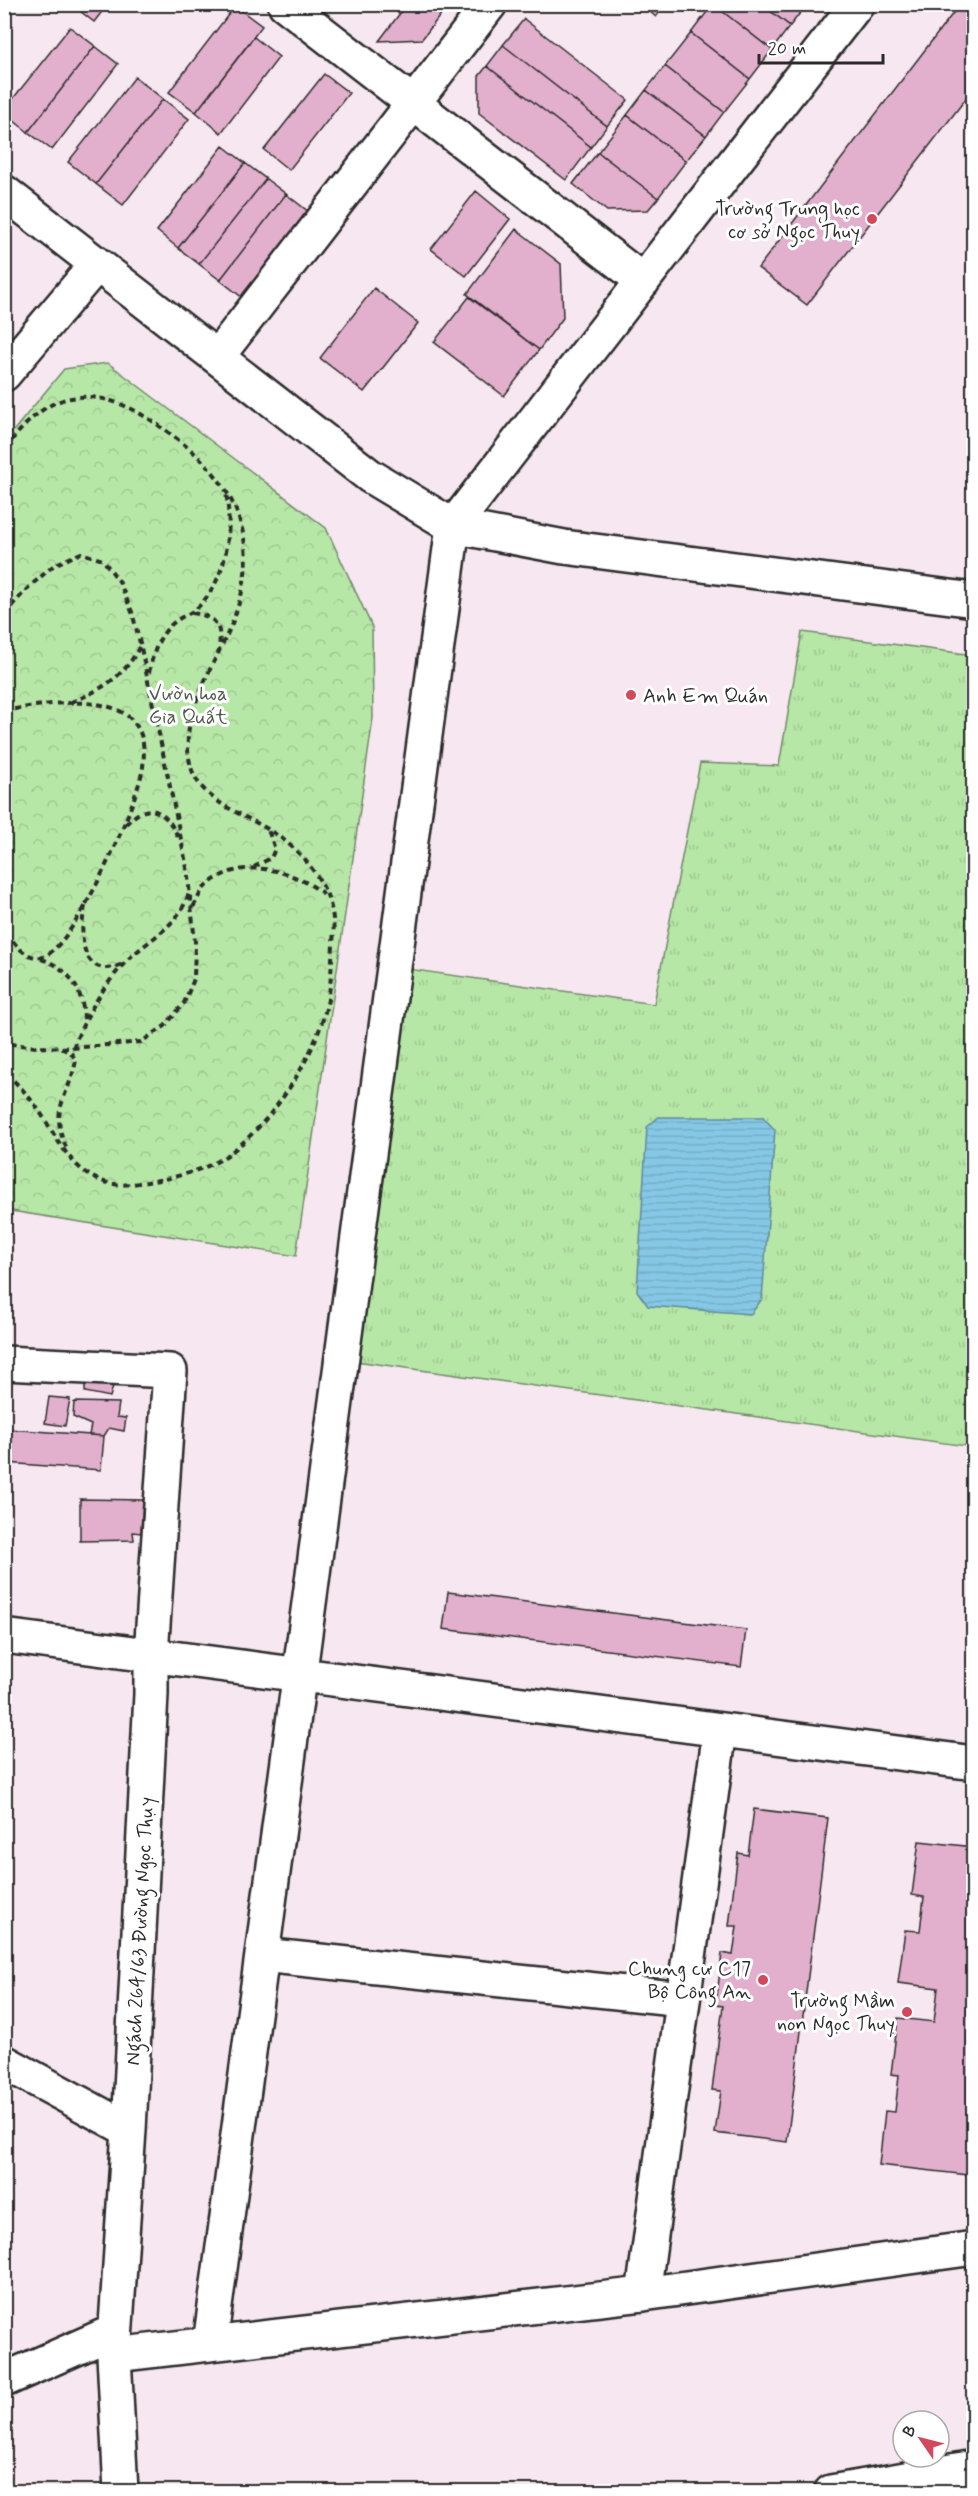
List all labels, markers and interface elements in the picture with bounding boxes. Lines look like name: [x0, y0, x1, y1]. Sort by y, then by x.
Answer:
scale bar: [759, 27, 884, 65]
text: 20 m: [768, 37, 806, 61]
place label: Trường Trung học cơ sở Ngọc Thuỵ: [715, 196, 860, 248]
marker: Trường Trung học cơ sở Ngọc Thuỵ: [865, 212, 879, 226]
park label: Vườn hoa Gia Quất: [149, 681, 227, 731]
place label: Anh Em Quán: [643, 683, 768, 710]
marker: Anh Em Quán: [624, 688, 638, 702]
street label: Ngách 264/63 Đường Ngọc Thụy: [120, 1796, 163, 2066]
place label: Chung cư C17 Bộ Công An: [628, 1956, 751, 2008]
marker: Chung cư C17 Bộ Công An: [756, 1973, 770, 1987]
place label: Trường Mầm non Ngọc Thuỵ: [777, 1988, 895, 2038]
marker: Trường Mầm non Ngọc Thuỵ: [900, 2005, 914, 2019]
north arrow: [891, 2409, 951, 2469]
text: B: [898, 2421, 921, 2441]

